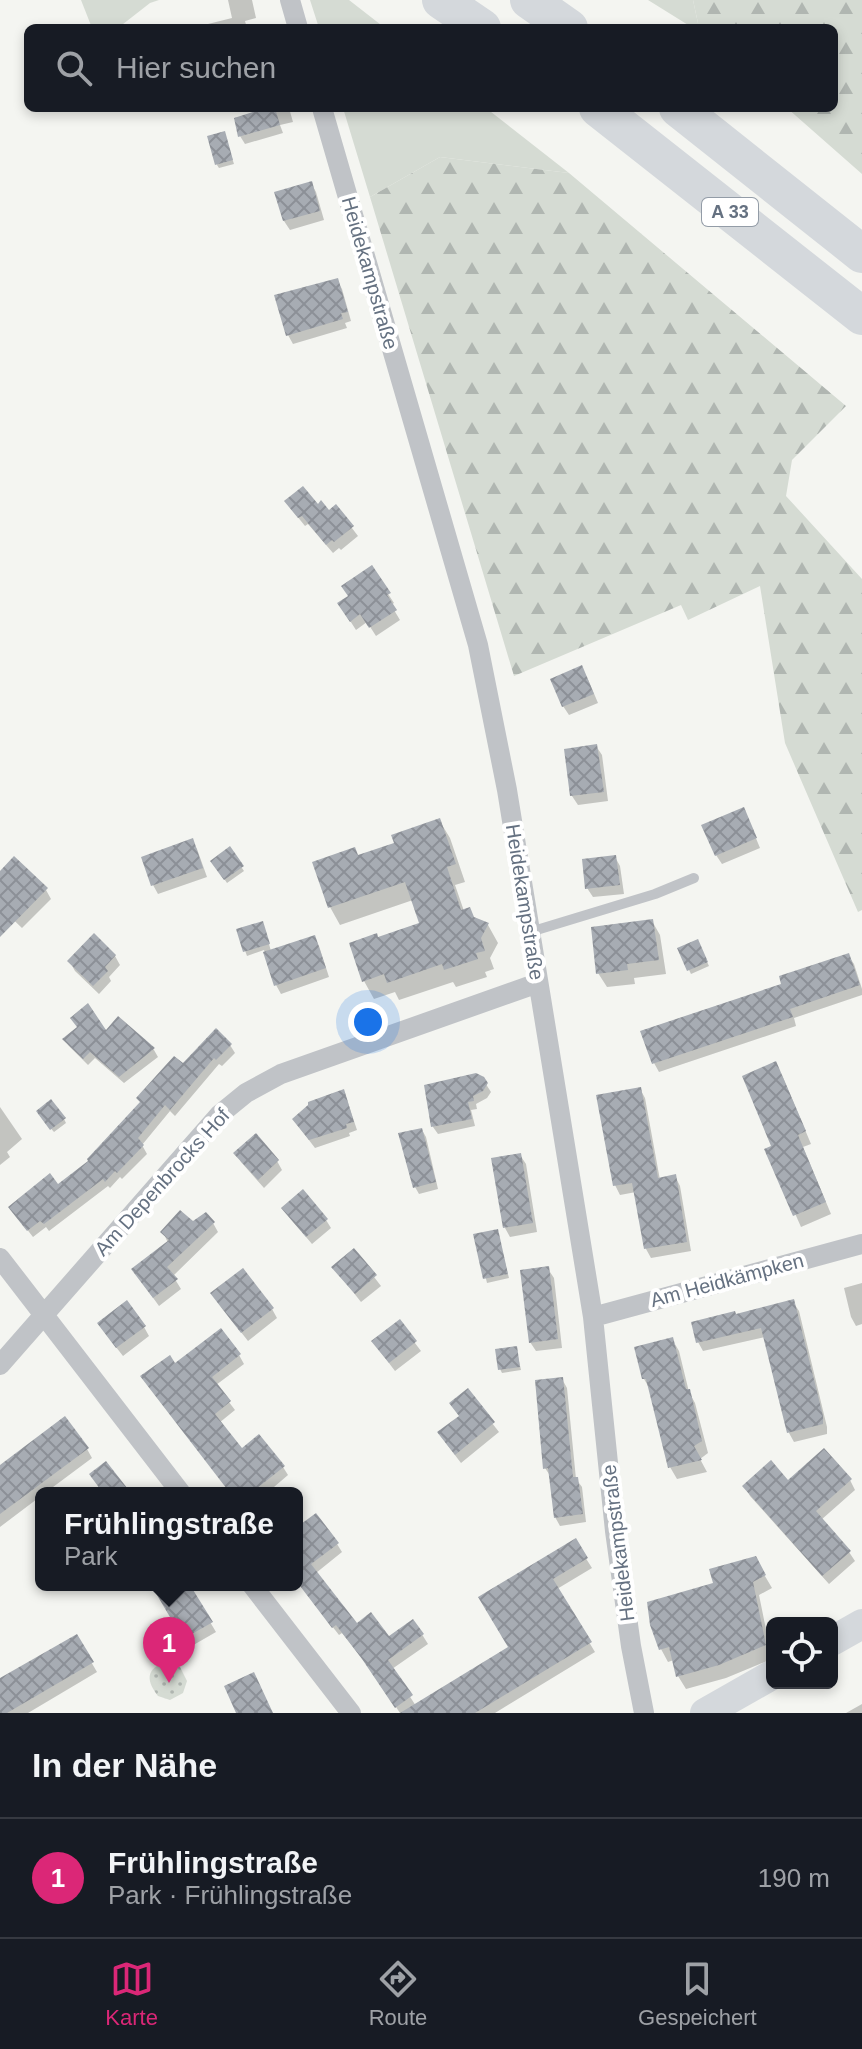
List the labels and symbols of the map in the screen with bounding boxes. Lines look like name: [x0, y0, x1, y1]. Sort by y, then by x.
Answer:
street label: Heidekampstraße: [338, 194, 402, 352]
road number: A 33: [702, 198, 758, 226]
street label: Heidekampstraße: [502, 822, 548, 982]
your location: [348, 1002, 388, 1042]
street label: Am Depenbrocks Hof: [90, 1104, 234, 1260]
street label: Am Heidkämpken: [648, 1249, 806, 1311]
street label: Heidekampstraße: [597, 1463, 639, 1623]
pin: 1: [143, 1617, 195, 1683]

